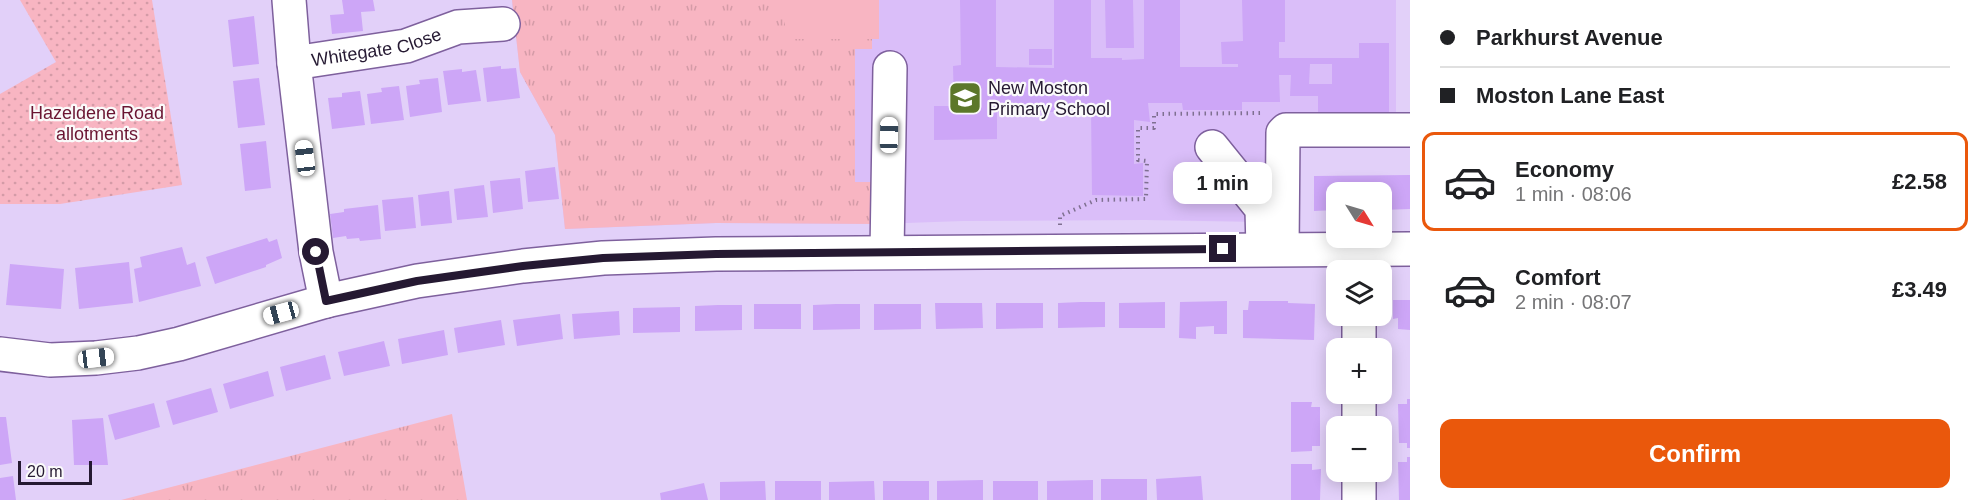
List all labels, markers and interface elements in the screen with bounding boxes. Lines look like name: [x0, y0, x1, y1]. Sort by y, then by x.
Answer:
street label: Whitegate Close: [310, 24, 444, 70]
text: Parkhurst Avenue: [1476, 25, 1663, 50]
place label: New Moston Primary School: [988, 78, 1110, 119]
school or university icon: New Moston Primary School: [947, 80, 983, 116]
text: Moston Lane East: [1476, 83, 1664, 108]
park label: Hazeldene Road allotments: [30, 103, 164, 144]
car: [880, 117, 898, 153]
car: [294, 139, 316, 177]
icon: car: [1443, 155, 1497, 209]
text: Economy: [1515, 157, 1614, 182]
callout: 1 min: [1174, 162, 1272, 204]
text: £2.58: [1892, 169, 1947, 194]
text: 1 min: [1196, 172, 1249, 194]
north arrow: [1326, 182, 1392, 248]
map controls: [1326, 182, 1392, 482]
text: 1 min · 08:06: [1515, 183, 1632, 205]
route end: [1209, 235, 1236, 262]
route start: [302, 238, 329, 265]
button: layers: [1326, 260, 1392, 326]
icon: car: [1443, 263, 1497, 317]
text: Comfort: [1515, 265, 1601, 290]
text: £3.49: [1892, 277, 1947, 302]
text: 2 min · 08:07: [1515, 291, 1632, 313]
car: [261, 300, 301, 326]
button: +: [1326, 338, 1392, 404]
car: [77, 347, 115, 369]
button: −: [1326, 416, 1392, 482]
button: Confirm: [1440, 419, 1950, 488]
scale bar: [18, 458, 92, 486]
text: 20 m: [27, 463, 63, 480]

